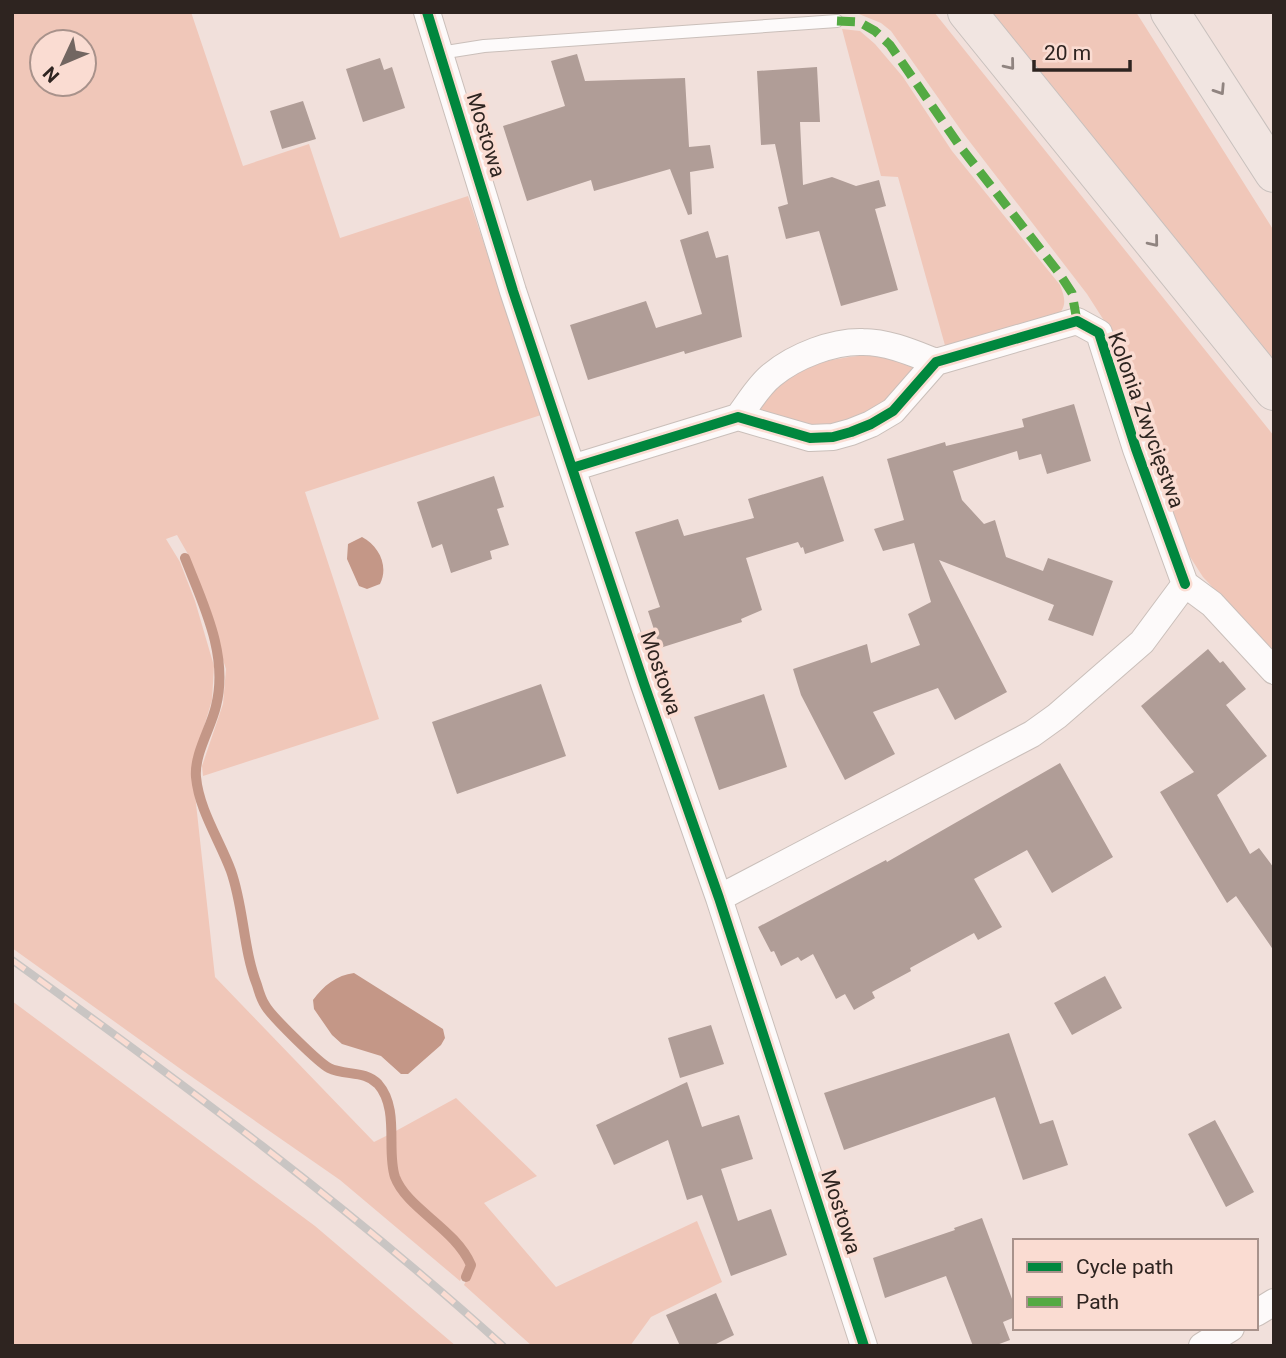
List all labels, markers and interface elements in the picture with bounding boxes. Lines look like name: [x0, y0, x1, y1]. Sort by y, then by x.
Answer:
north arrow: [28, 28, 98, 98]
scale bar: [1034, 28, 1130, 72]
text: 20 m: [1044, 41, 1091, 65]
one-way arrow: [1002, 57, 1014, 70]
text: N: [38, 62, 64, 87]
one-way arrow: [1212, 83, 1225, 96]
street label: Mostowa: [462, 90, 510, 180]
one-way arrow: [1145, 234, 1158, 246]
street label: Kolonia Zwycięstwa: [1103, 329, 1189, 511]
street label: Mostowa: [635, 628, 687, 718]
street label: Mostowa: [816, 1167, 866, 1257]
legend: [1013, 1239, 1258, 1330]
text: Cycle path: [1076, 1255, 1174, 1279]
text: Path: [1076, 1290, 1119, 1314]

